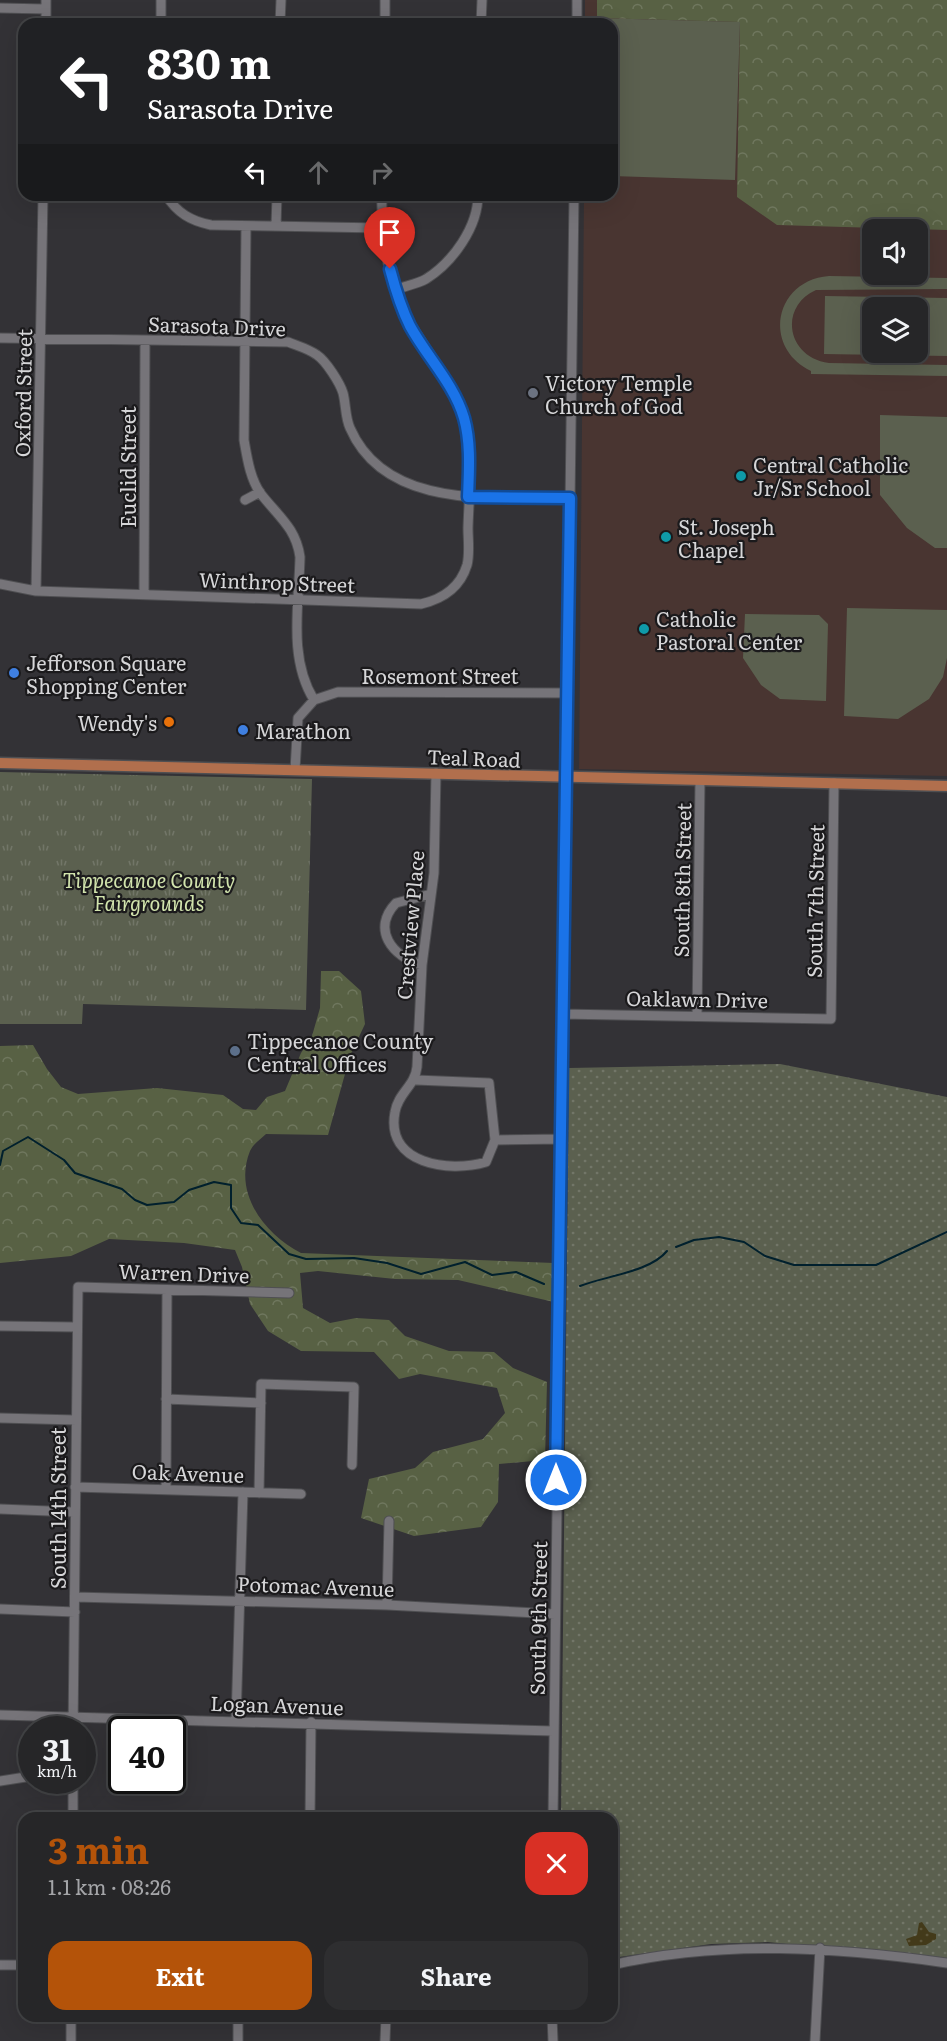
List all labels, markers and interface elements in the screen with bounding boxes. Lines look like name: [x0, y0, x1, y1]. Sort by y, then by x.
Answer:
text: 830 m: [147, 30, 271, 92]
icon: left: [48, 42, 126, 120]
text: Sarasota Drive: [147, 87, 333, 127]
icon: left: [239, 156, 272, 189]
icon: ahead: [302, 156, 335, 189]
icon: right: [365, 156, 398, 189]
pin: [364, 207, 415, 269]
icon: arrive: [373, 216, 406, 249]
map controls: [862, 219, 928, 363]
button: sound: [862, 219, 928, 285]
button: layers: [862, 297, 928, 363]
street label: Sarasota Drive: [147, 308, 287, 342]
street label: Oxford Street: [6, 329, 38, 457]
place label: Victory Temple Church of God: [545, 367, 692, 420]
marker: Victory Temple Church of God: [526, 386, 540, 400]
street label: Euclid Street: [112, 406, 142, 528]
place label: Central Catholic Jr/Sr School: [753, 449, 908, 502]
marker: Central Catholic Jr/Sr School: [734, 469, 748, 483]
place label: St. Joseph Chapel: [678, 511, 775, 564]
marker: St. Joseph Chapel: [659, 530, 673, 544]
street label: Winthrop Street: [198, 563, 356, 599]
place label: Catholic Pastoral Center: [656, 603, 803, 656]
marker: Catholic Pastoral Center: [637, 622, 651, 636]
place label: Jefforson Square Shopping Center: [26, 647, 187, 700]
street label: Rosemont Street: [361, 660, 519, 690]
marker: Jefforson Square Shopping Center: [7, 666, 21, 680]
place label: Wendy's: [77, 707, 157, 737]
marker: Wendy's: [162, 715, 176, 729]
place label: Marathon: [255, 715, 351, 745]
marker: Marathon: [236, 723, 250, 737]
street label: Teal Road: [427, 740, 521, 774]
street label: South 8th Street: [665, 802, 697, 958]
street label: South 7th Street: [798, 824, 830, 978]
street label: Crestview Place: [388, 849, 430, 1001]
park label: Tippecanoe County Fairgrounds: [63, 864, 235, 917]
street label: Oaklawn Drive: [626, 982, 768, 1014]
place label: Tippecanoe County Central Offices: [247, 1025, 434, 1078]
marker: Tippecanoe County Central Offices: [228, 1044, 242, 1058]
street label: Warren Drive: [118, 1255, 250, 1289]
street label: South 14th Street: [42, 1427, 72, 1589]
position arrow: [524, 1448, 588, 1512]
street label: Oak Avenue: [131, 1455, 245, 1489]
street label: South 9th Street: [521, 1541, 553, 1695]
street label: Potomac Avenue: [237, 1567, 395, 1603]
street label: Logan Avenue: [210, 1687, 344, 1721]
speed limit sign: 40: [108, 1716, 186, 1794]
text: 31: [42, 1726, 72, 1770]
text: km/h: [37, 1759, 77, 1782]
text: 3 min: [48, 1822, 149, 1875]
button: close: [525, 1832, 588, 1895]
text: 1.1 km · 08:26: [48, 1871, 171, 1901]
button: Exit: [48, 1941, 312, 2010]
button: Share: [324, 1941, 588, 2010]

